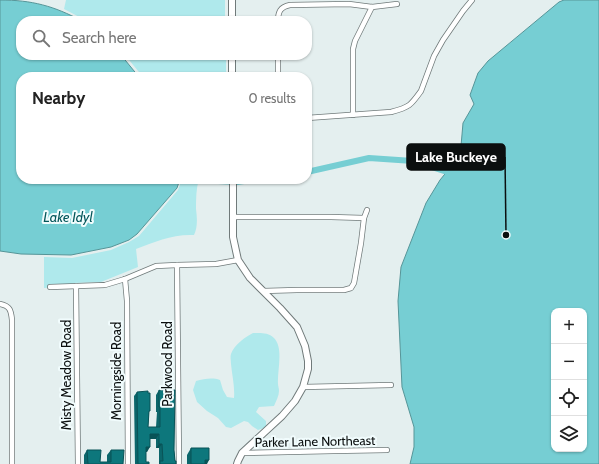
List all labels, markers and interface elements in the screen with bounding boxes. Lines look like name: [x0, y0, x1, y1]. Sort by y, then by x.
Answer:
search box: [16, 16, 312, 60]
icon: search: [30, 27, 52, 49]
text: Search here: [62, 29, 137, 47]
text: Nearby: [32, 88, 85, 108]
text: 0 results: [248, 90, 296, 106]
callout: Lake Buckeye: [407, 144, 505, 170]
text: Lake Buckeye: [415, 148, 497, 166]
water label: Lake Idyl: [43, 208, 93, 226]
map controls: [551, 308, 587, 452]
button: +: [551, 308, 587, 344]
street label: Misty Meadow Road: [58, 320, 74, 430]
street label: Parkwood Road: [159, 321, 175, 407]
street label: Morningside Road: [108, 322, 124, 420]
button: −: [551, 344, 587, 380]
button: locate: [551, 380, 587, 416]
button: layers: [551, 416, 587, 452]
street label: Parker Lane Northeast: [254, 432, 376, 450]

